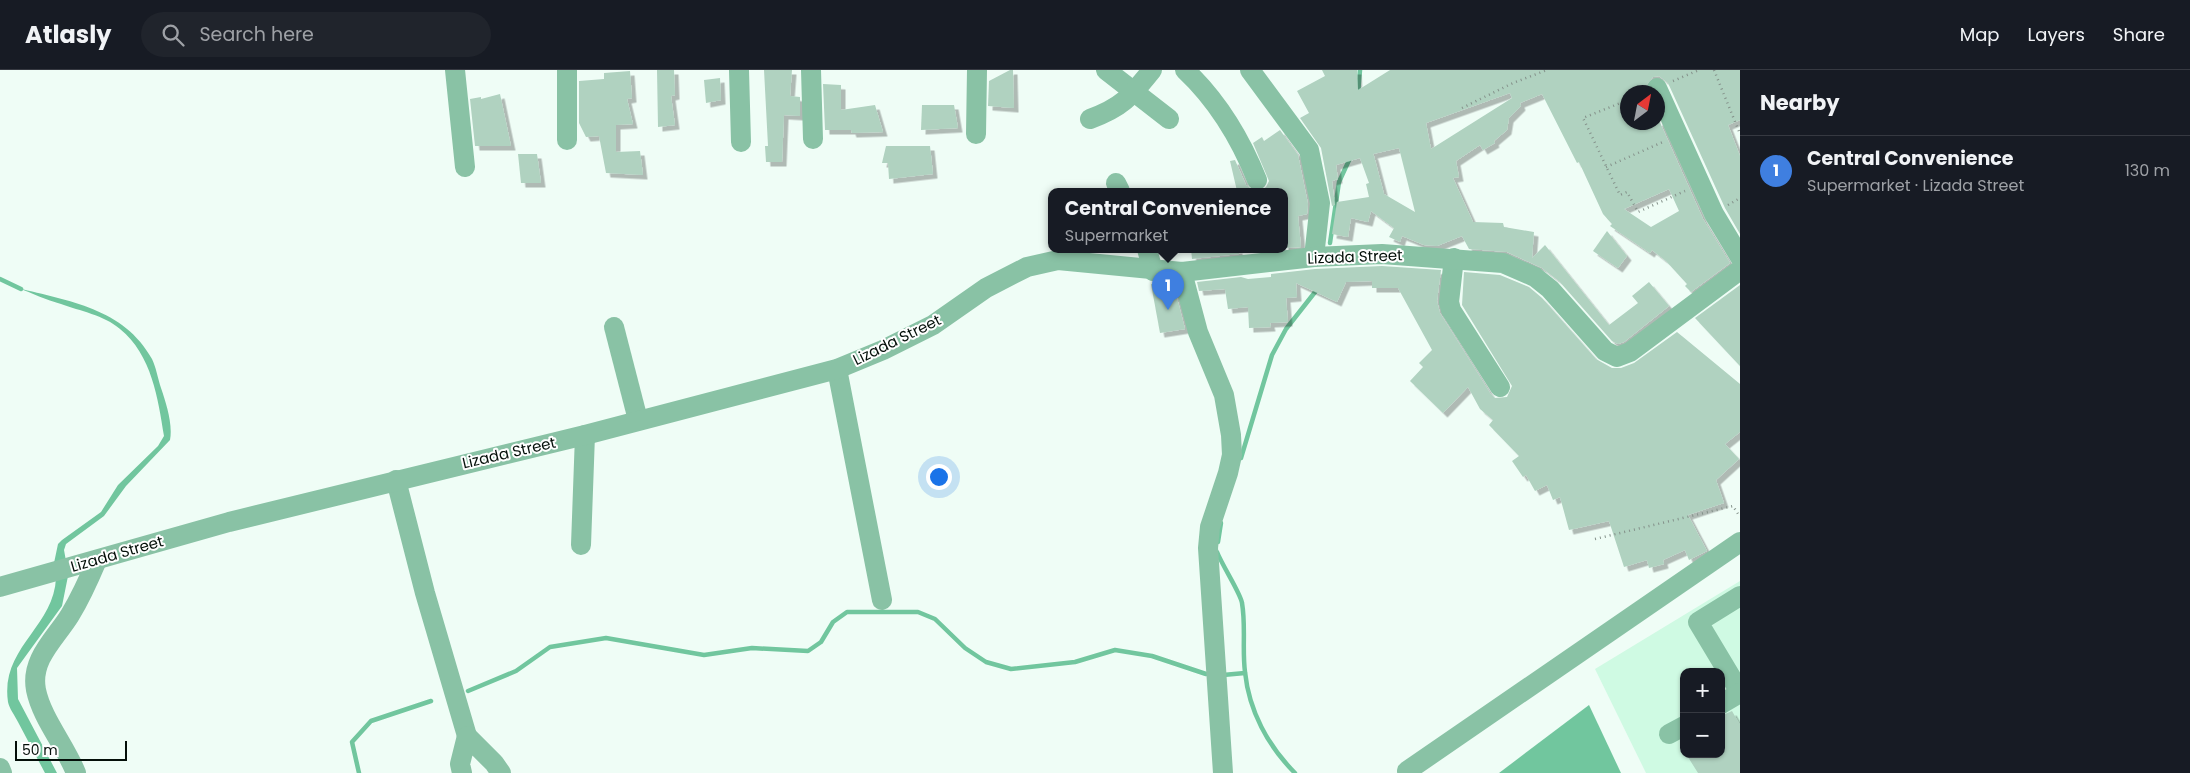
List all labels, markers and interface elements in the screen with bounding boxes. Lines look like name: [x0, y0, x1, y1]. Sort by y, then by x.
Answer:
search box: [141, 12, 491, 57]
text: Atlasly: [25, 18, 111, 51]
icon: search: [159, 21, 187, 49]
text: Search here: [199, 21, 314, 48]
text: Map: [1960, 22, 2000, 47]
text: Layers: [2028, 22, 2085, 47]
text: Share: [2113, 22, 2165, 47]
north arrow: [1620, 85, 1665, 130]
text: Nearby: [1760, 88, 1840, 117]
text: Central Convenience: [1807, 145, 2013, 172]
text: 1: [1773, 159, 1779, 182]
text: 130 m: [2125, 159, 2170, 182]
text: Supermarket · Lizada Street: [1807, 174, 2024, 197]
popup: [1048, 188, 1288, 253]
text: Central Convenience: [1065, 195, 1271, 222]
text: Supermarket: [1065, 224, 1168, 247]
street label: Lizada Street: [1307, 244, 1403, 269]
pin: 1: [1152, 269, 1184, 310]
street label: Lizada Street: [849, 309, 944, 370]
street label: Lizada Street: [460, 432, 558, 473]
your location: [926, 464, 952, 490]
street label: Lizada Street: [68, 530, 166, 577]
map controls: [1680, 668, 1725, 758]
button: +: [1680, 668, 1725, 713]
button: −: [1680, 713, 1725, 758]
scale bar: [15, 738, 128, 761]
text: 50 m: [22, 740, 58, 760]

